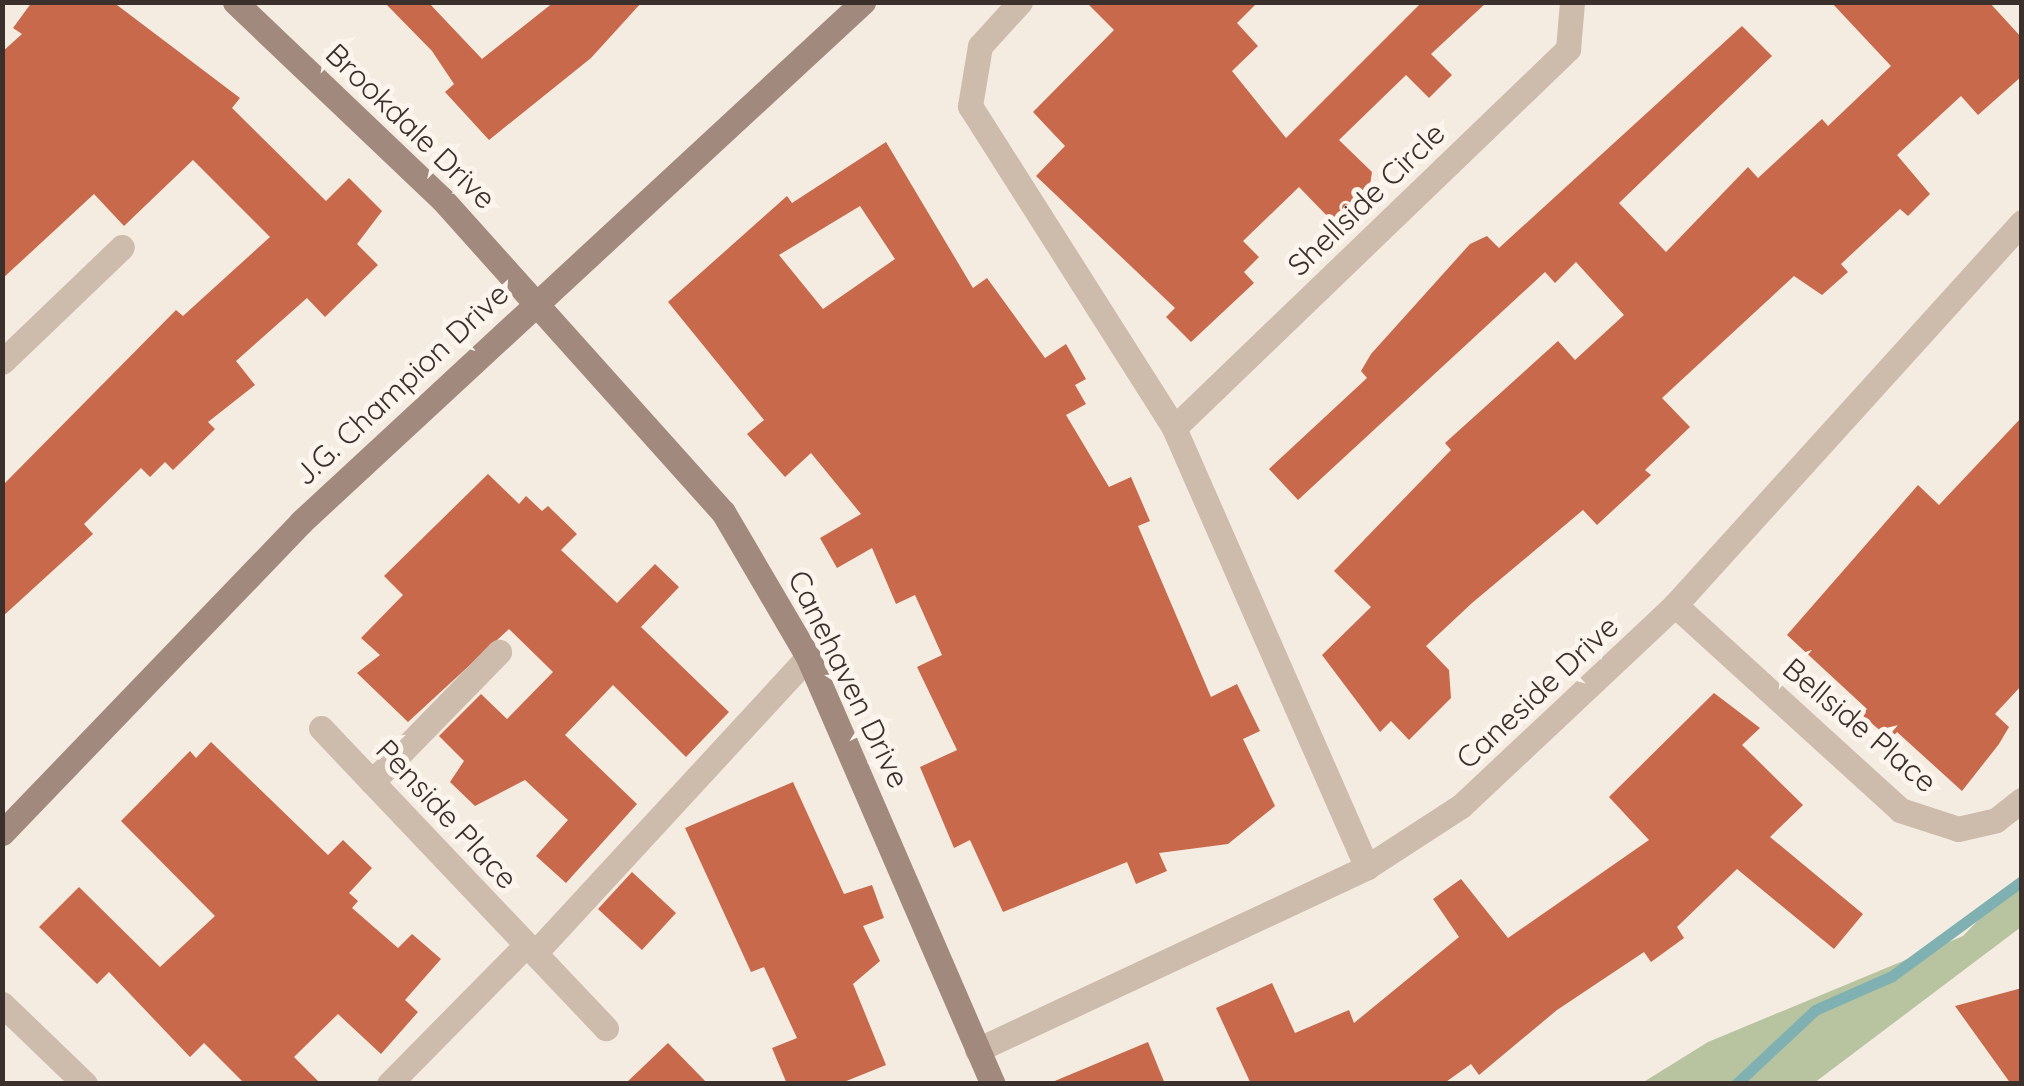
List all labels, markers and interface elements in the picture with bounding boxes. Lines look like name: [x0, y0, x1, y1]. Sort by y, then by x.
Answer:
street label: Brookdale Drive: [319, 36, 503, 216]
street label: Shellside Circle: [1280, 115, 1452, 283]
street label: J.G. Champion Drive: [286, 275, 516, 493]
street label: Canehaven Drive: [781, 564, 917, 794]
street label: Caneside Drive: [1449, 608, 1625, 776]
street label: Bellside Place: [1776, 650, 1944, 800]
street label: Penside Place: [369, 732, 525, 896]

